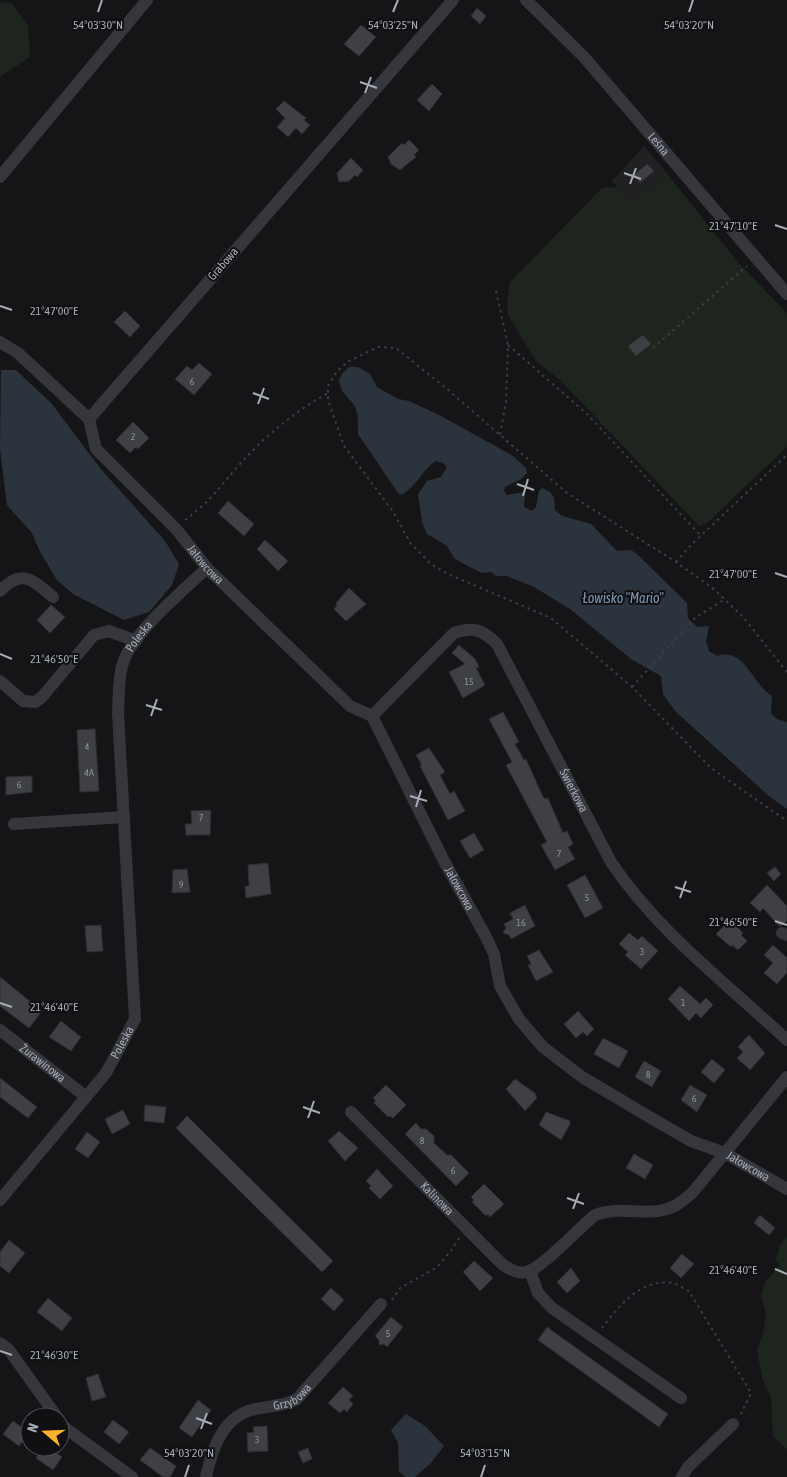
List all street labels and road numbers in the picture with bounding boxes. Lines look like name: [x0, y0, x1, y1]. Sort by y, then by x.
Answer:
street label: Leśna: [645, 130, 672, 158]
street label: Grabowa: [205, 245, 241, 283]
street label: Jałowcowa: [184, 542, 226, 587]
street label: Poleska: [123, 618, 155, 654]
street label: Świerkowa: [557, 767, 591, 815]
street label: Jałowcowa: [442, 864, 477, 913]
street label: Poleska: [108, 1024, 137, 1061]
street label: Żurawinowa: [17, 1041, 68, 1085]
street label: Jałowcowa: [724, 1148, 772, 1184]
street label: Kalinowa: [418, 1179, 456, 1218]
street label: Grzybowa: [272, 1381, 314, 1413]

